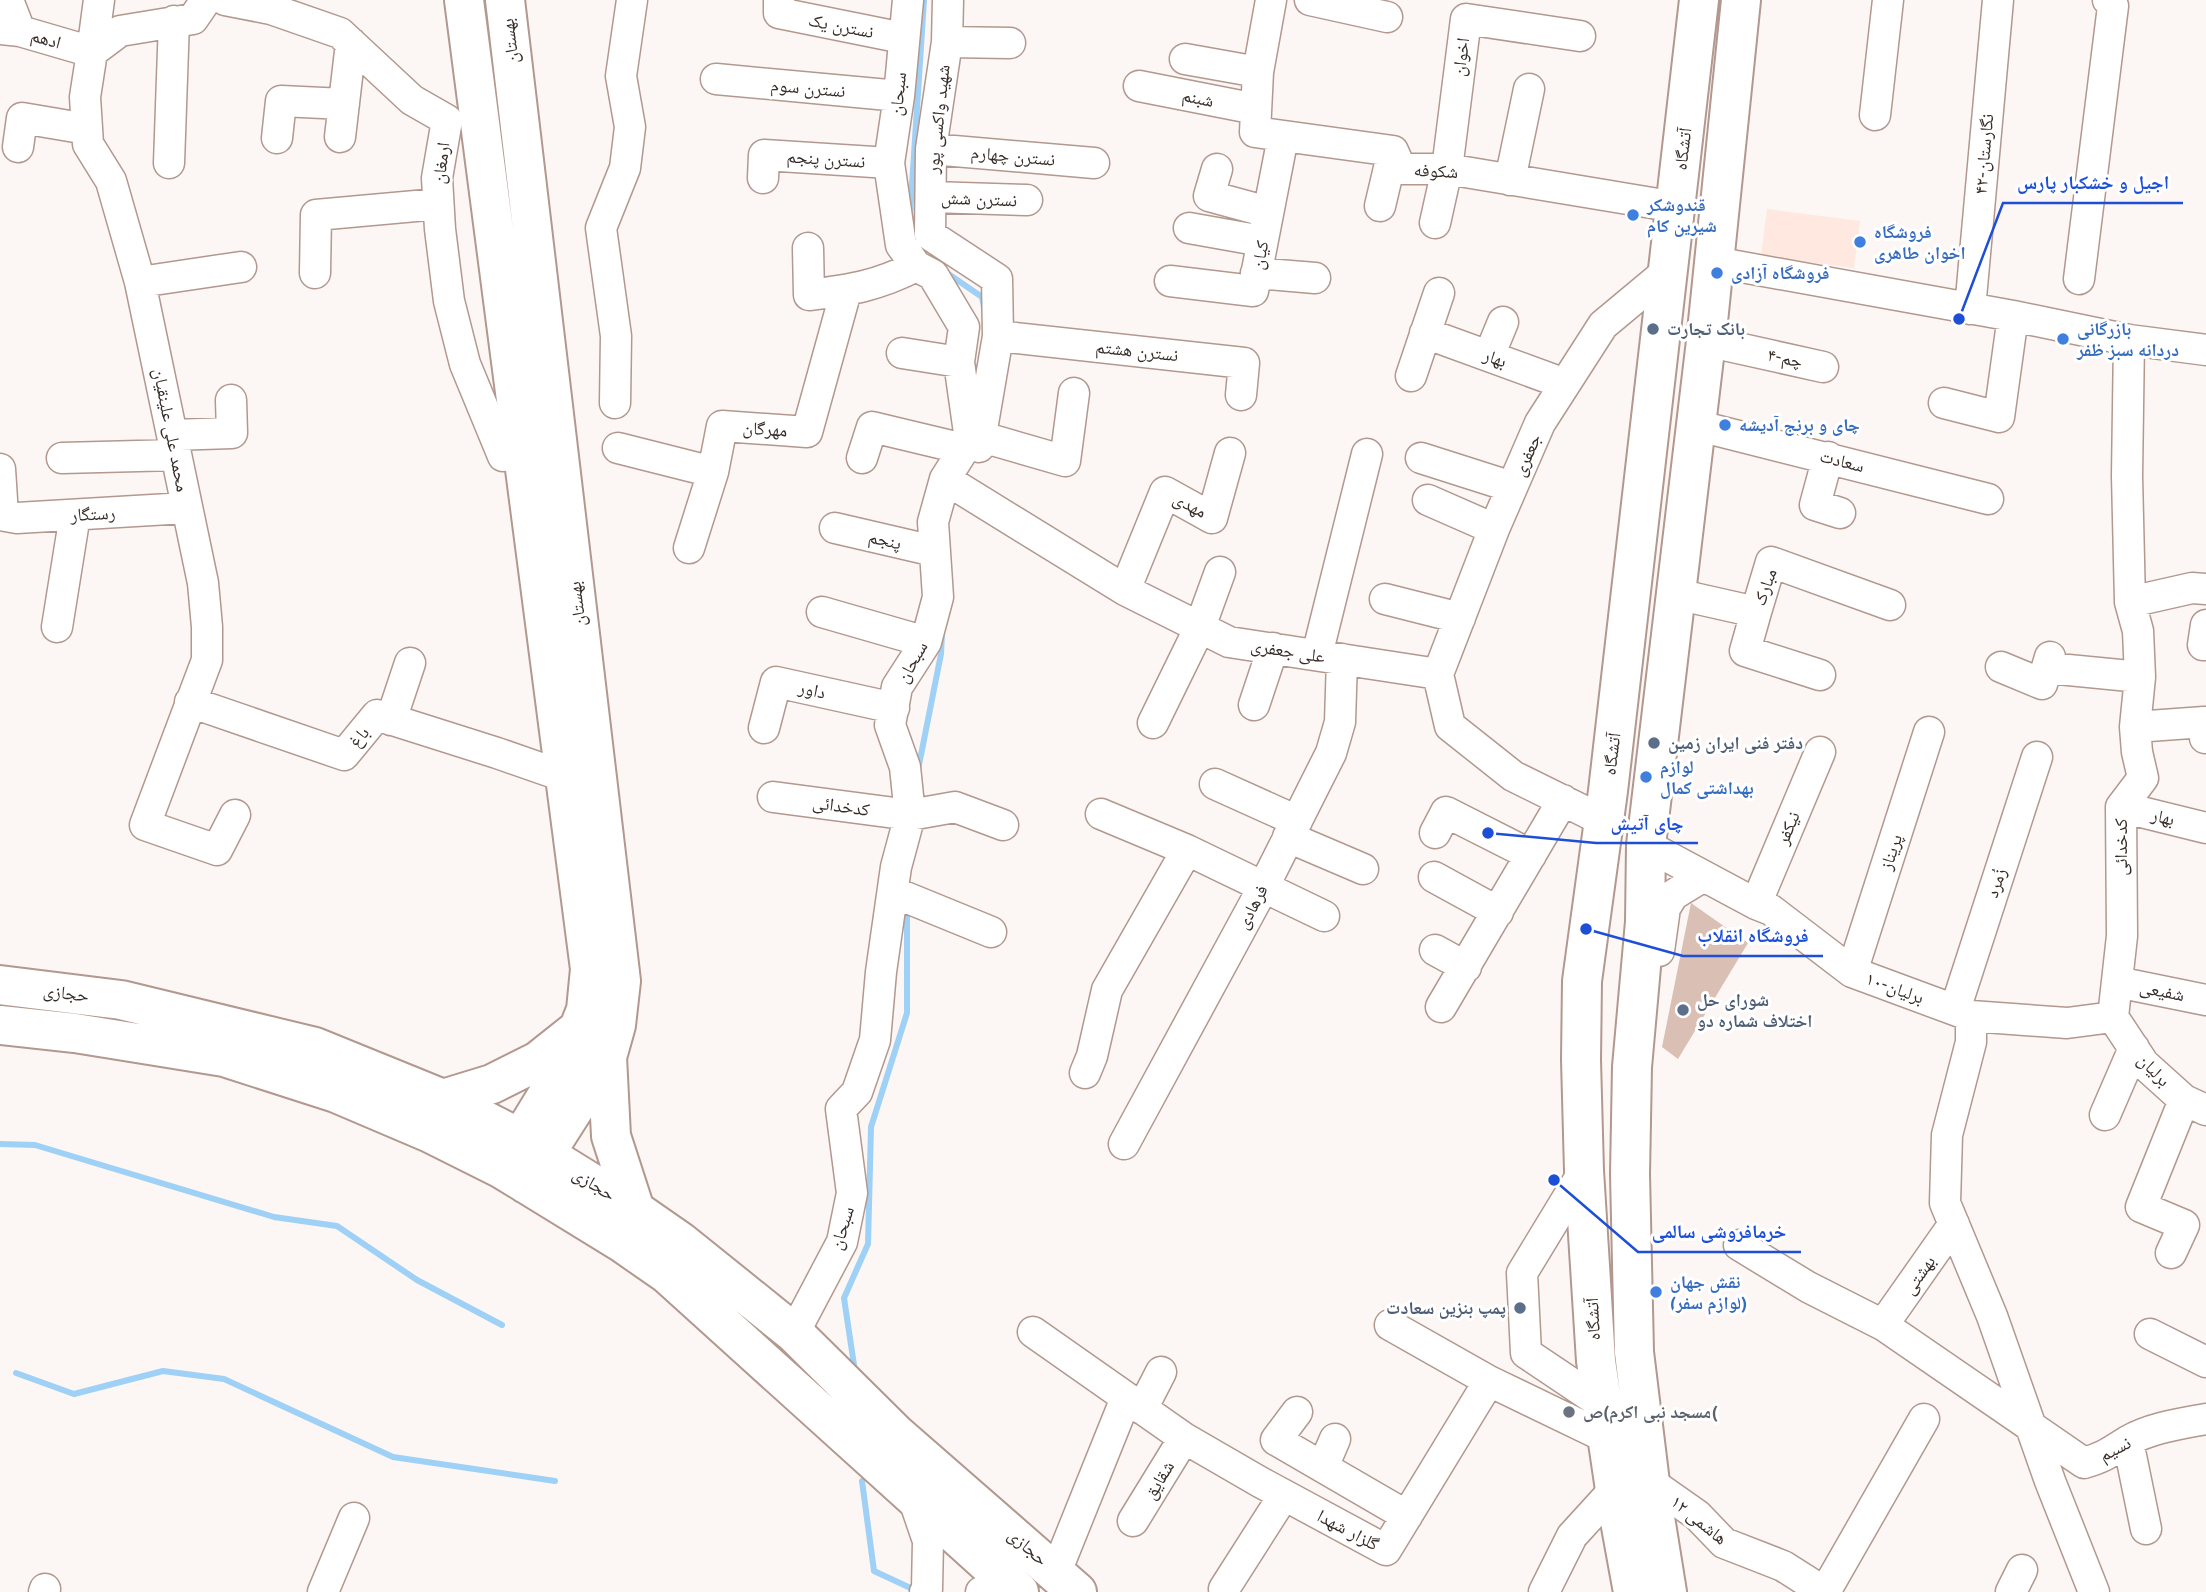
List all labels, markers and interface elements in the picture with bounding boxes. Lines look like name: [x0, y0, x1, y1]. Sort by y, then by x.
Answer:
street label: نسترن یک: [806, 8, 876, 43]
street label: بهستان: [495, 17, 524, 65]
street label: ادهم: [28, 23, 64, 55]
street label: اخوان: [1447, 36, 1474, 78]
street label: شهید واکسی پور: [920, 63, 955, 176]
street label: سبحان: [884, 71, 911, 117]
street label: نسترن سوم: [770, 73, 846, 103]
street label: شبنم: [1180, 83, 1216, 113]
street label: ۴۲-نگارستان: [1969, 113, 1998, 195]
street label: آتشگاه: [1668, 126, 1697, 171]
street label: نسترن چهارم: [970, 140, 1056, 172]
street label: ارمغان: [427, 141, 454, 185]
street label: نسترن پنجم: [786, 144, 866, 174]
street label: شکوفه: [1413, 158, 1459, 183]
callout: اجیل و خشکبار پارس: [2003, 163, 2183, 203]
text: اجیل و خشکبار پارس: [2017, 170, 2169, 194]
street label: نسترن شش: [941, 186, 1018, 211]
place label: قندوشکر شیرین کام: [1646, 193, 1717, 238]
marker: قندوشکر شیرین کام: [1625, 207, 1641, 223]
place label: فروشگاه اخوان طاهری: [1874, 220, 1966, 264]
marker: فروشگاه اخوان طاهری: [1852, 234, 1868, 250]
street label: کیان: [1245, 238, 1274, 271]
place label: فروشگاه آزادی: [1731, 261, 1829, 284]
marker: فروشگاه آزادی: [1709, 265, 1725, 281]
place label: بانک تجارت: [1667, 317, 1745, 340]
place label: بازرگانی دردانه سبز ظفر: [2076, 317, 2179, 361]
marker: بانک تجارت: [1645, 321, 1661, 337]
marker: بازرگانی دردانه سبز ظفر: [2055, 331, 2071, 347]
street label: نسترن هشتم: [1094, 335, 1180, 367]
street label: بهار: [1479, 342, 1510, 372]
street label: ۴-چم: [1765, 343, 1805, 373]
street label: محمد علی علینقیان: [148, 366, 195, 494]
place label: چای و برنج آدیشه: [1739, 413, 1860, 437]
street label: مهرگان: [742, 415, 788, 442]
marker: چای و برنج آدیشه: [1717, 417, 1733, 433]
street label: جعفری: [1507, 430, 1546, 480]
street label: سعادت: [1817, 444, 1867, 477]
street label: مهدی: [1170, 486, 1211, 523]
street label: رستگار: [69, 501, 116, 526]
street label: پنجم: [866, 525, 904, 555]
street label: مبارک: [1747, 565, 1782, 609]
street label: بهستان: [562, 580, 591, 628]
street label: علی جعفری: [1249, 633, 1327, 668]
street label: سبحان: [891, 637, 933, 687]
street label: داور: [795, 675, 828, 704]
street label: باغ: [343, 721, 374, 752]
street label: آتشگاه: [1597, 731, 1626, 776]
place label: دفتر فنی ایران زمین: [1668, 731, 1803, 754]
marker: دفتر فنی ایران زمین: [1646, 735, 1662, 751]
place label: لوازم بهداشتی کمال: [1660, 755, 1754, 799]
marker: لوازم بهداشتی کمال: [1638, 769, 1654, 785]
street label: کدخدائی: [811, 790, 872, 821]
street label: بهار: [2148, 802, 2177, 831]
callout: چای آتیش: [1596, 803, 1698, 843]
street label: نیکفر: [1770, 808, 1805, 849]
text: چای آتیش: [1610, 811, 1684, 835]
street label: کدخدائی: [2109, 818, 2132, 876]
street label: پریناز: [1874, 831, 1907, 874]
street label: زُمرد: [1980, 865, 2011, 901]
street label: فرهادی: [1230, 881, 1273, 933]
callout: فروشگاه انقلاب: [1683, 916, 1823, 956]
text: فروشگاه انقلاب: [1697, 923, 1809, 947]
street label: ۱۰-برلیان: [1863, 966, 1927, 1009]
street label: شفیعی: [2138, 975, 2186, 1006]
street label: حجازی: [42, 978, 90, 1007]
place label: شورای حل اختلاف شماره دو: [1697, 988, 1812, 1032]
marker: شورای حل اختلاف شماره دو: [1675, 1002, 1691, 1018]
street label: برلیان: [2133, 1048, 2176, 1091]
street label: حجازی: [569, 1162, 620, 1206]
street label: سبحان: [824, 1203, 859, 1252]
callout: خرمافروشی سالمی: [1638, 1212, 1801, 1252]
text: خرمافروشی سالمی: [1652, 1219, 1786, 1243]
street label: بهشتی: [1897, 1251, 1940, 1299]
place label: نقش جهان (لوازم سفر): [1670, 1270, 1747, 1315]
marker: نقش جهان (لوازم سفر): [1648, 1284, 1664, 1300]
place label: پمپ بنزین سعادت: [1386, 1296, 1506, 1319]
street label: آتشگاه: [1580, 1297, 1605, 1341]
marker: پمپ بنزین سعادت: [1512, 1300, 1528, 1316]
place label: مسجد نبی اکرم)ص(: [1583, 1400, 1718, 1424]
marker: مسجد نبی اکرم)ص(: [1561, 1404, 1577, 1420]
street label: نسیم: [2095, 1431, 2135, 1467]
street label: شقایق: [1138, 1456, 1179, 1503]
street label: ۱۲ هاشمی: [1666, 1490, 1732, 1549]
street label: گلزار شهدا: [1313, 1504, 1384, 1556]
street label: حجازی: [1003, 1523, 1053, 1570]

